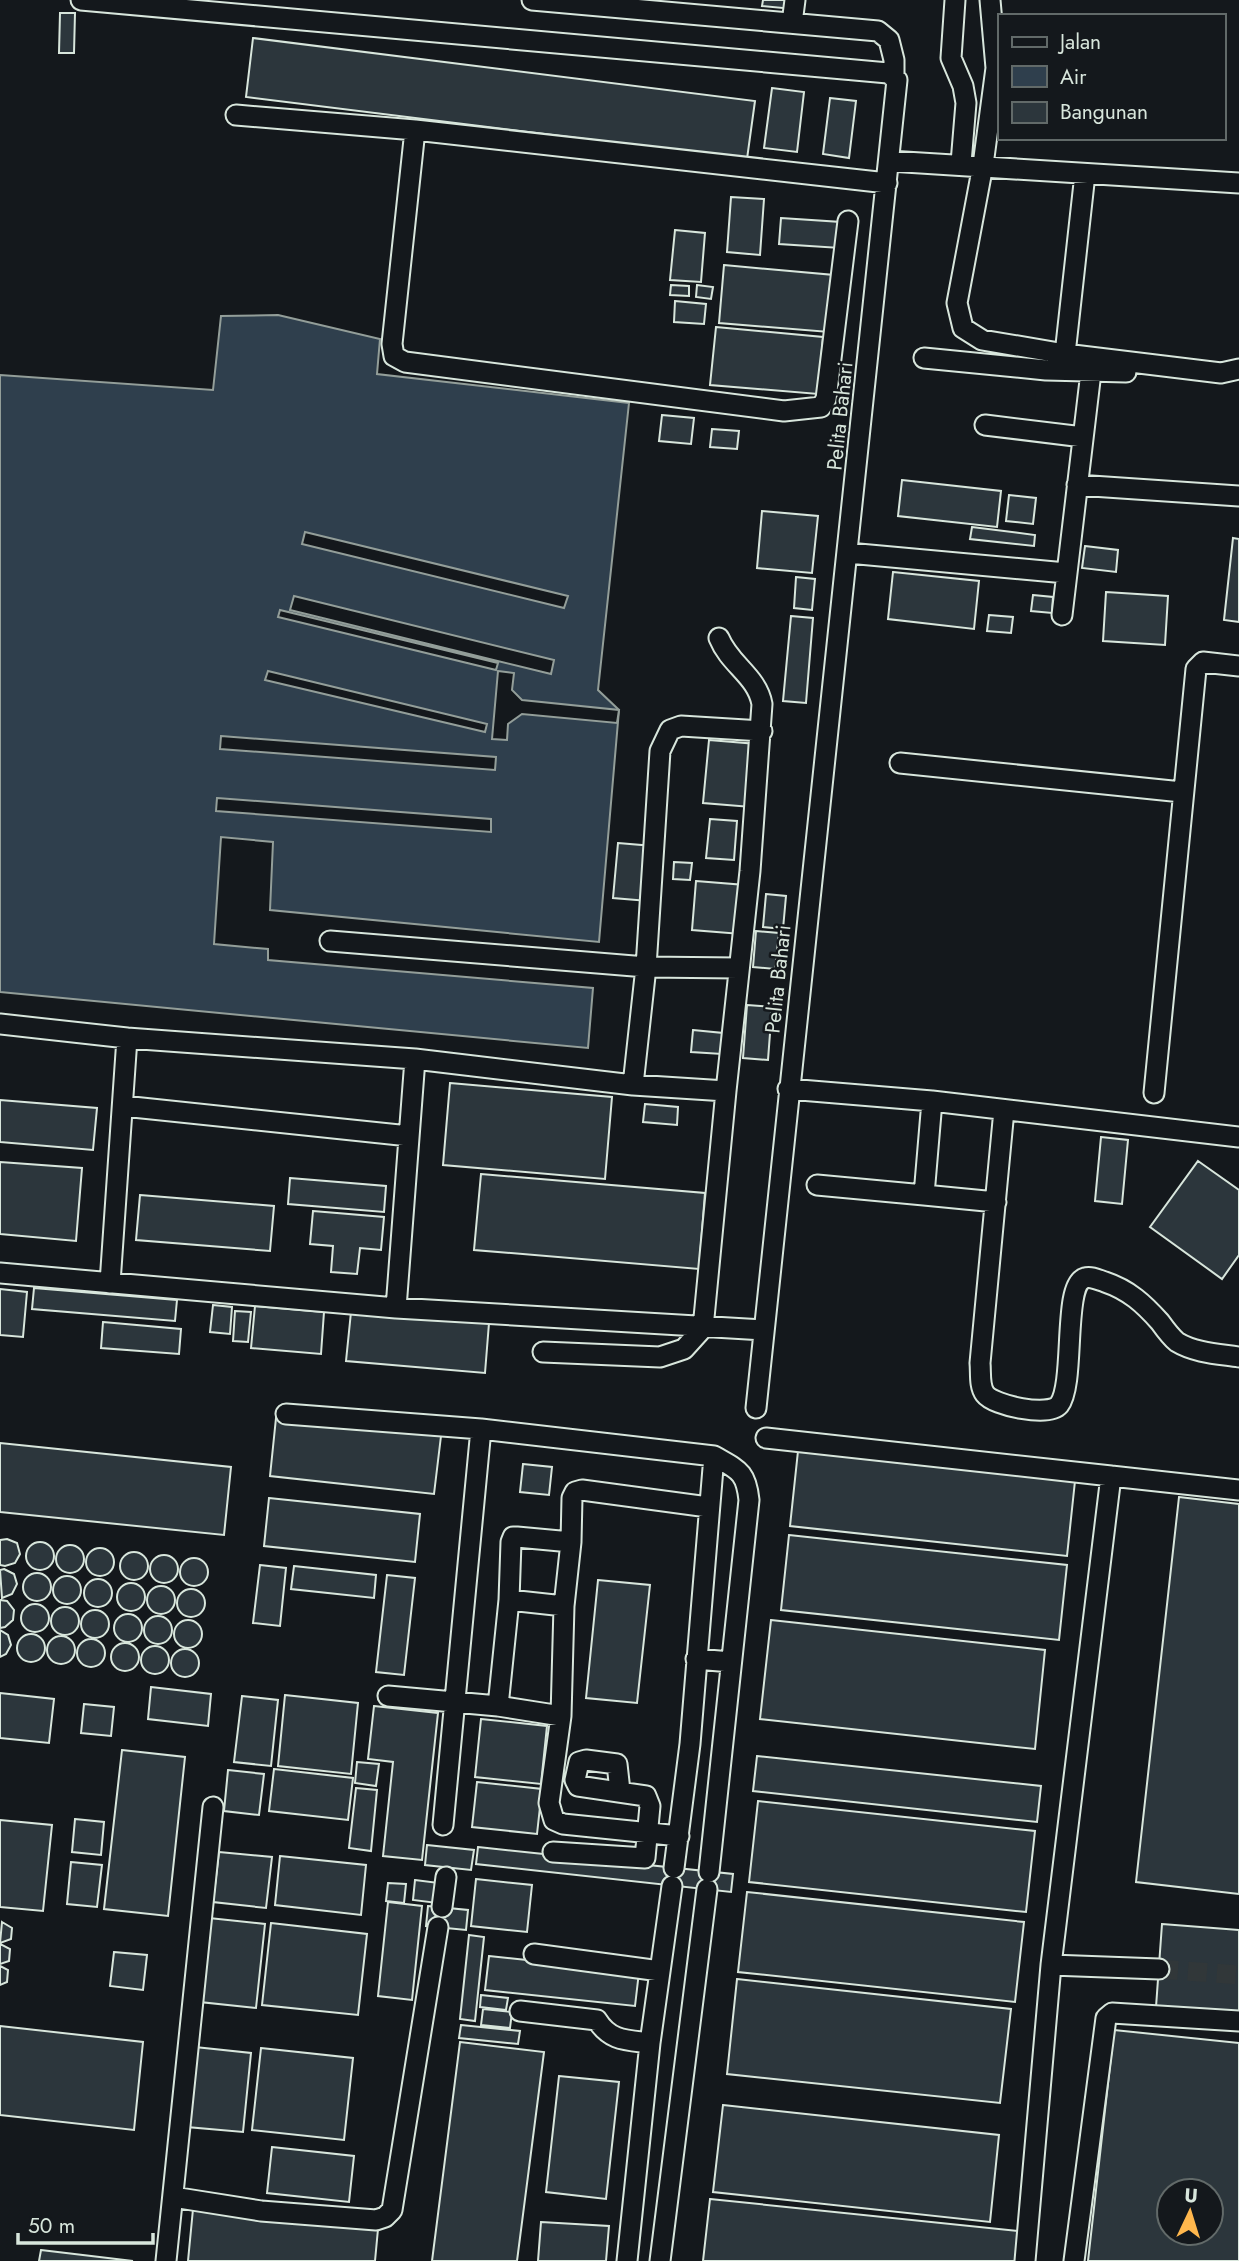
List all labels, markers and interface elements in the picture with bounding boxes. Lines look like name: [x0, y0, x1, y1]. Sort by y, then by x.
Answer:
legend: [998, 14, 1225, 140]
text: Jalan: [1057, 27, 1101, 57]
text: Air: [1060, 62, 1087, 92]
text: Bangunan: [1060, 97, 1148, 127]
street label: Pelita Bahari: [819, 360, 861, 472]
street label: Pelita Bahari: [757, 923, 799, 1035]
north arrow: [1155, 2177, 1225, 2247]
text: U: [1184, 2182, 1199, 2209]
scale bar: [18, 2202, 152, 2246]
text: 50 m: [28, 2211, 75, 2241]

